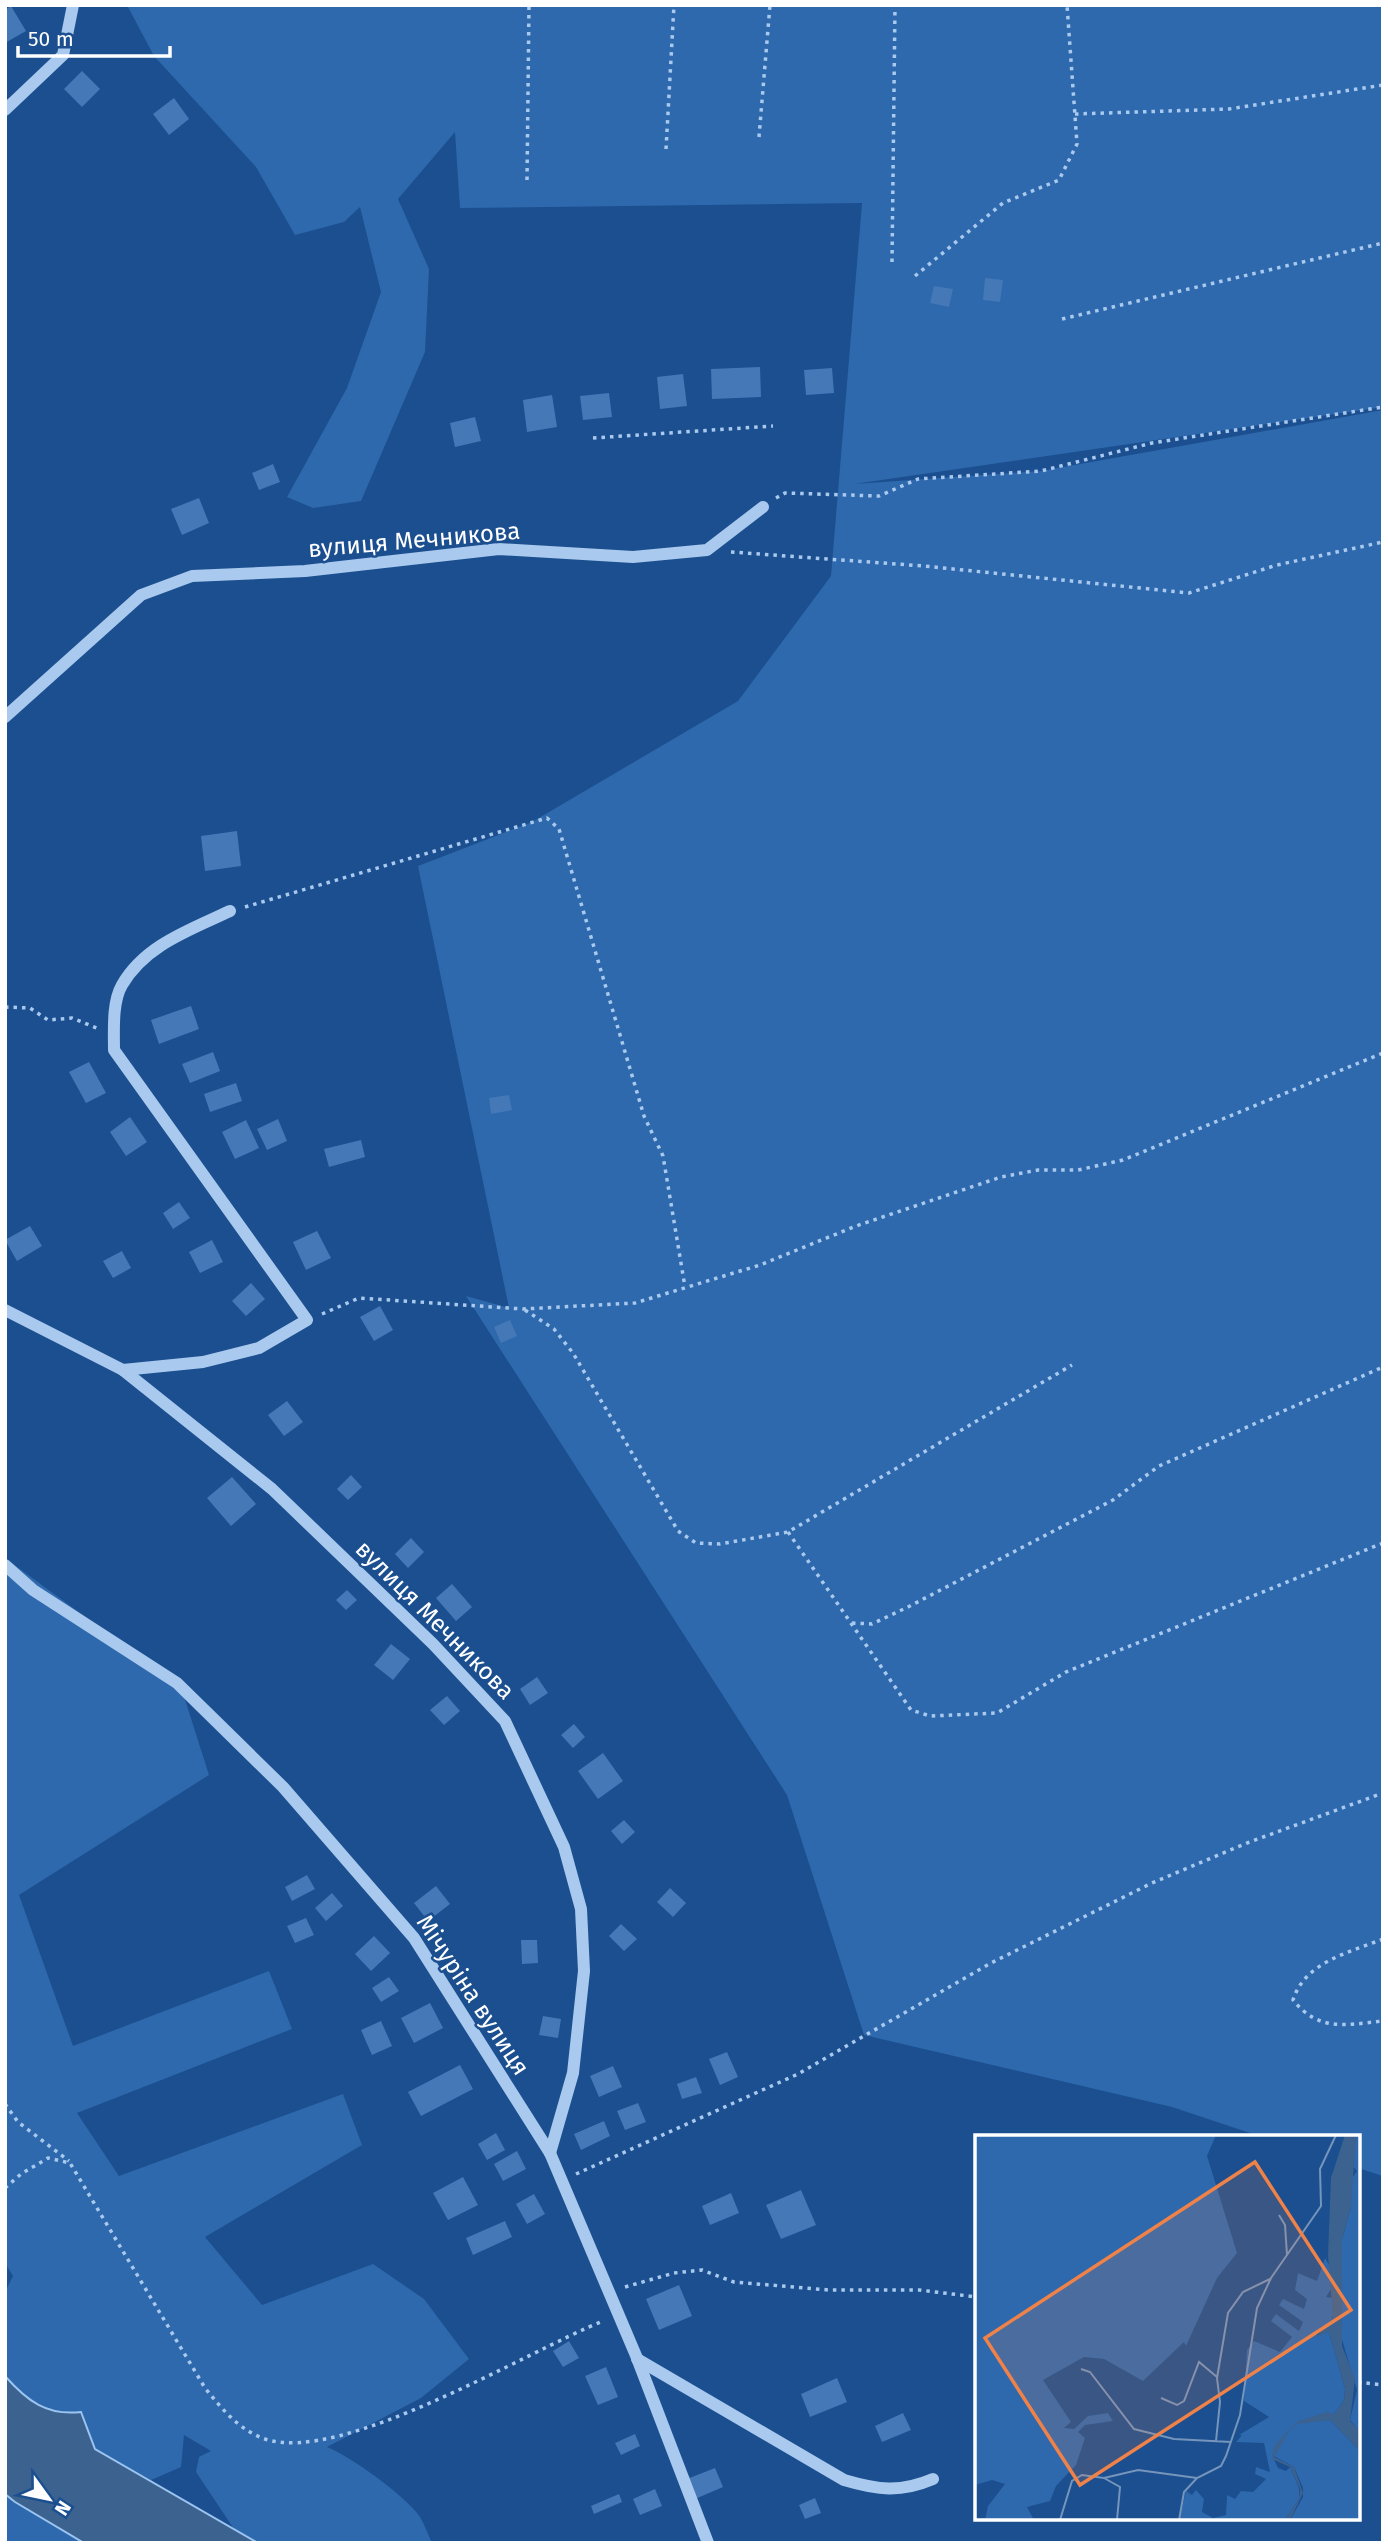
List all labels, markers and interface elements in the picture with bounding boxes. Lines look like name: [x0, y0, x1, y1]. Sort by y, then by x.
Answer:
scale bar: [18, 14, 170, 58]
text: 50 m: [28, 26, 74, 52]
street label: вулиця Мечникова: [307, 517, 521, 563]
street label: вулиця Мечникова: [350, 1535, 520, 1705]
street label: Мічуріна вулиця: [411, 1910, 535, 2080]
inset map: [975, 2135, 1360, 2520]
north arrow: [14, 2464, 84, 2534]
text: N: [50, 2496, 76, 2520]

